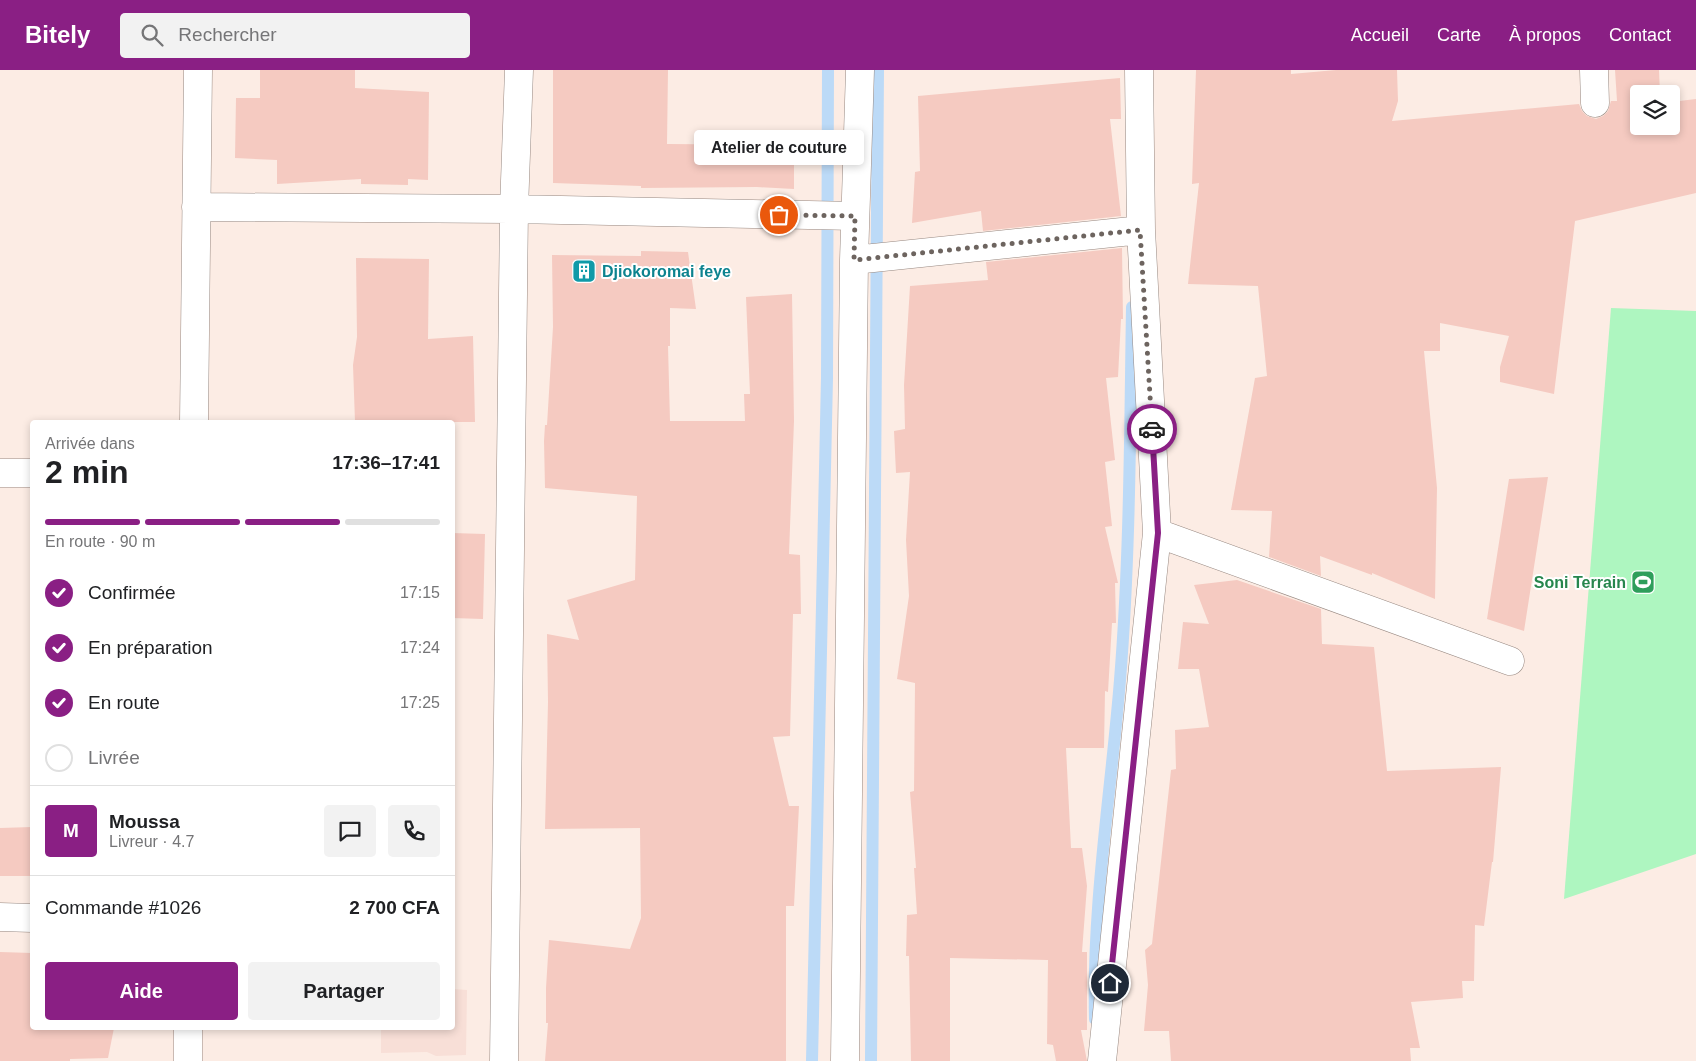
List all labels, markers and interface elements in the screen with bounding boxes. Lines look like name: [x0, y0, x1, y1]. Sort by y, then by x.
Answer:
search box: [120, 13, 470, 58]
text: Bitely: [25, 21, 90, 48]
icon: search: [138, 21, 166, 49]
text: Rechercher: [178, 24, 277, 45]
text: Accueil: [1351, 25, 1409, 45]
text: Carte: [1437, 25, 1481, 45]
text: À propos: [1509, 25, 1581, 45]
text: Contact: [1609, 25, 1671, 45]
map controls: [1630, 85, 1680, 135]
button: layers: [1630, 85, 1680, 135]
callout: Atelier de couture: [694, 130, 864, 165]
text: Atelier de couture: [711, 139, 847, 156]
pin: [758, 194, 800, 236]
icon: bag: [765, 201, 793, 229]
building icon: Djiokoromai feye: [571, 258, 597, 284]
place label: Djiokoromai feye: [602, 263, 731, 280]
courier: [1127, 404, 1177, 454]
icon: car: [1138, 415, 1166, 443]
text: Arrivée dans: [45, 435, 135, 452]
text: 17:36–17:41: [332, 452, 440, 473]
text: 2 min: [45, 454, 129, 490]
text: En route · 90 m: [45, 533, 155, 550]
sports icon: Soni Terrain: [1630, 569, 1656, 595]
place label: Soni Terrain: [1534, 574, 1626, 591]
icon: check: [45, 579, 73, 607]
text: Confirmée: [88, 582, 176, 603]
text: 17:15: [400, 584, 440, 601]
icon: check: [45, 634, 73, 662]
text: En préparation: [88, 637, 213, 658]
text: 17:24: [400, 639, 440, 656]
icon: check: [45, 689, 73, 717]
text: En route: [88, 692, 160, 713]
text: 17:25: [400, 694, 440, 711]
text: Livrée: [88, 747, 140, 768]
button: chat: [324, 805, 376, 857]
button: phone: [388, 805, 440, 857]
text: Moussa: [109, 811, 180, 832]
text: M: [63, 820, 79, 841]
text: Livreur · 4.7: [109, 833, 194, 850]
text: Commande #1026: [45, 897, 201, 918]
text: 2 700 CFA: [349, 897, 440, 918]
button: Aide: [45, 962, 238, 1020]
button: Partager: [248, 962, 440, 1020]
pin: [1089, 962, 1131, 1004]
icon: home: [1096, 969, 1124, 997]

